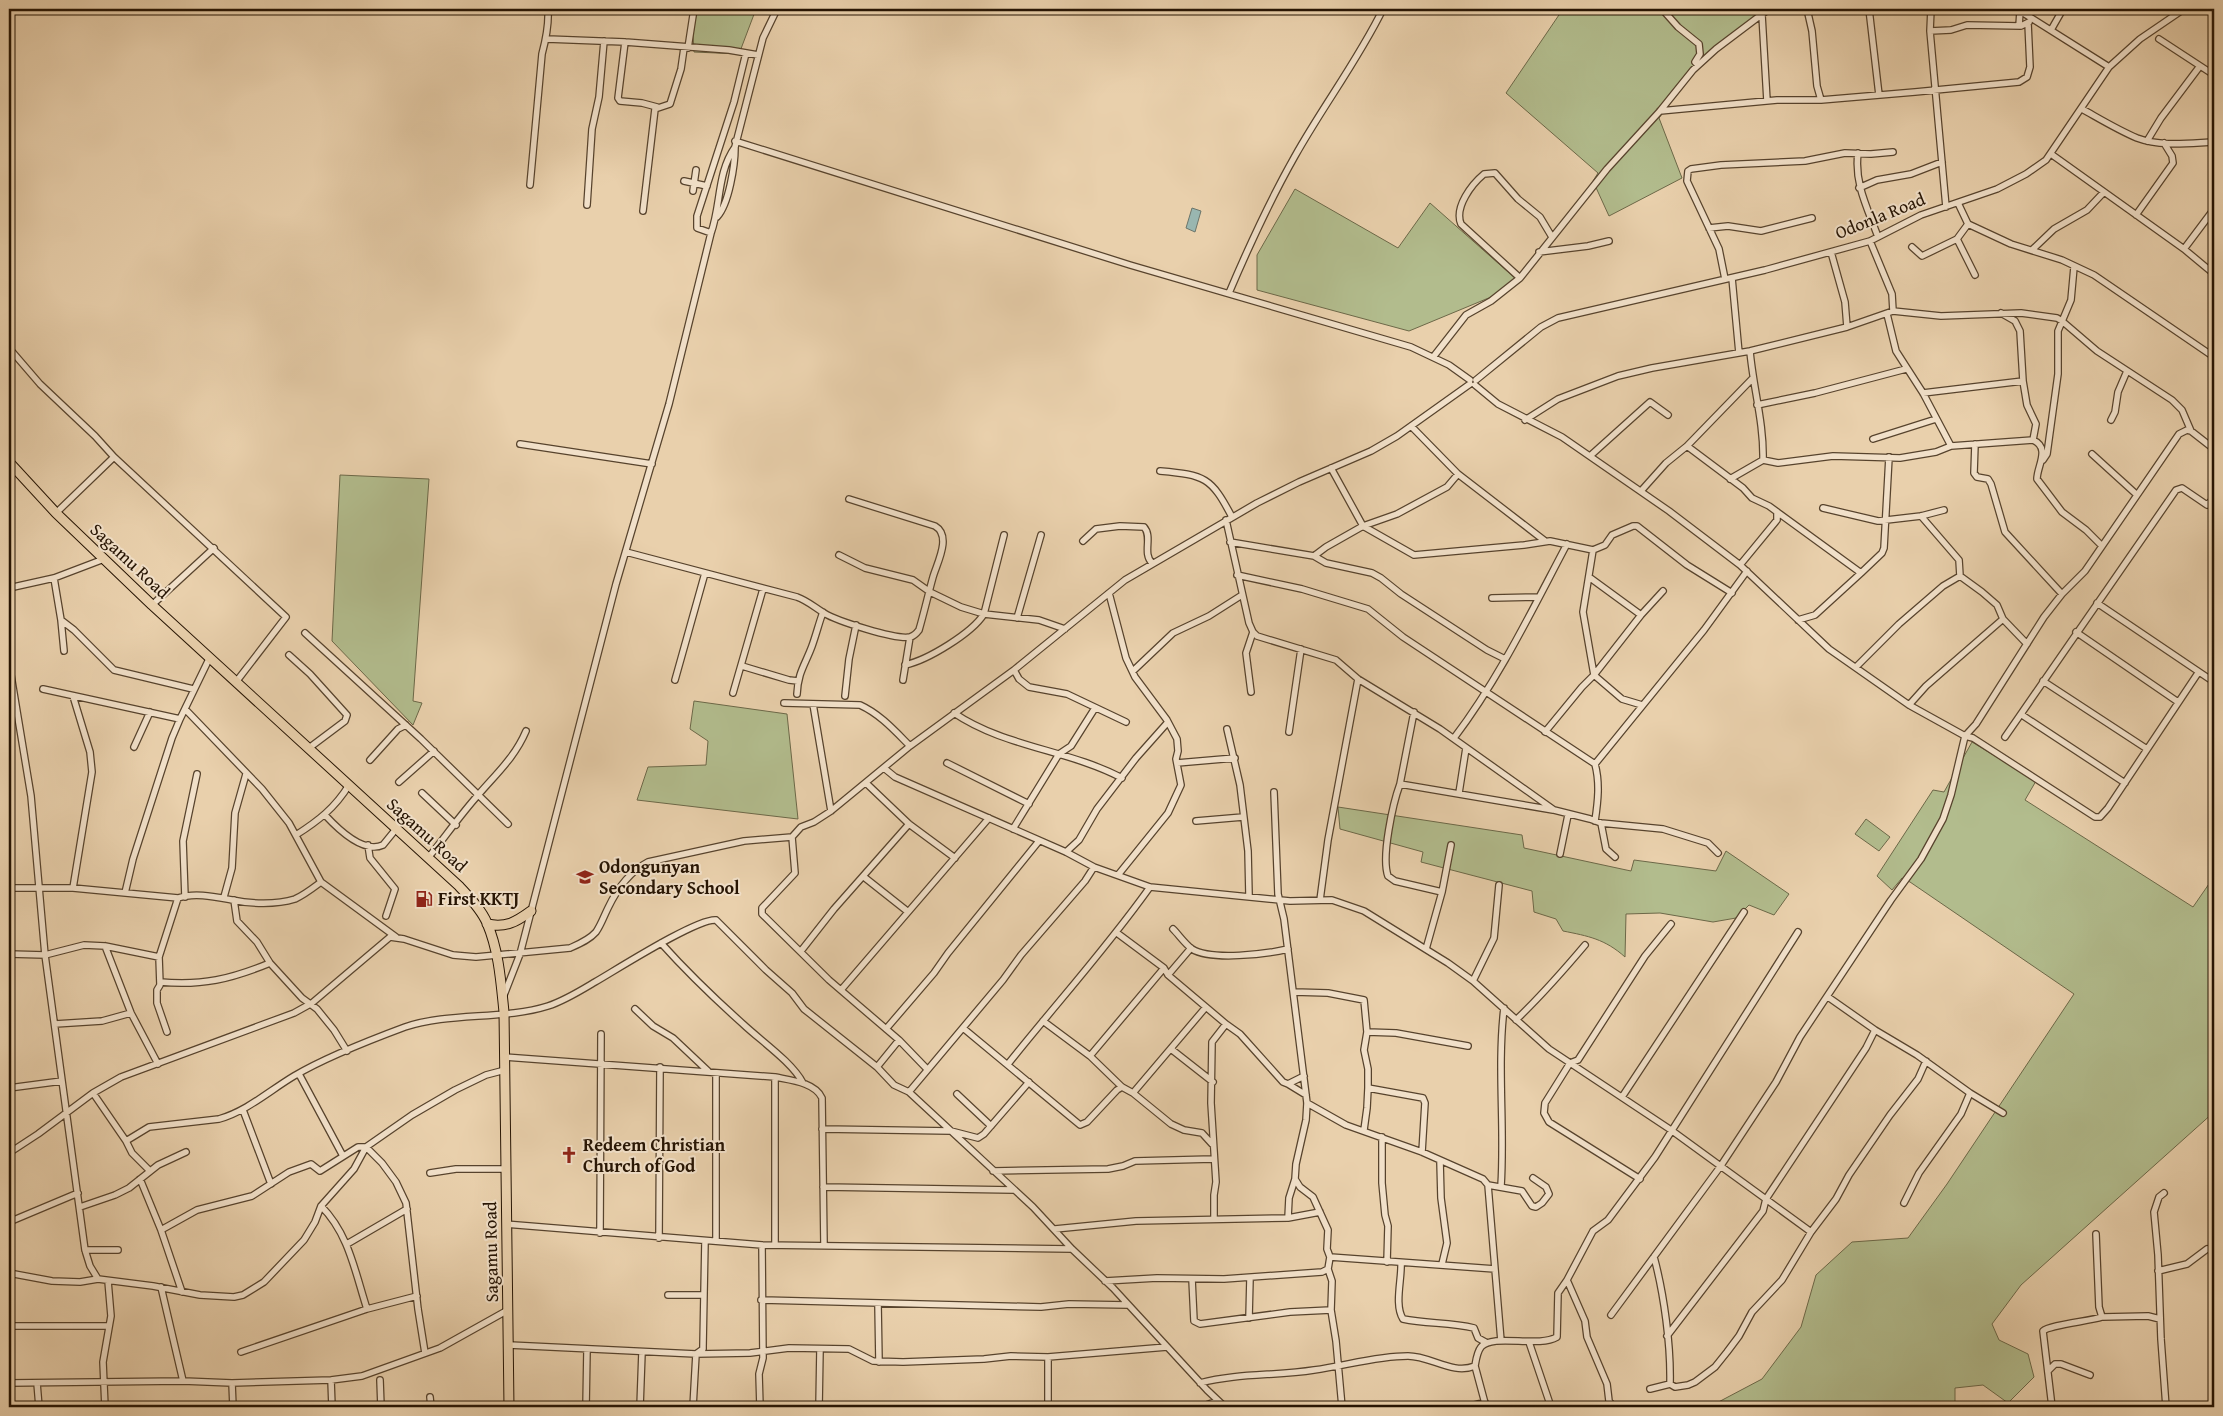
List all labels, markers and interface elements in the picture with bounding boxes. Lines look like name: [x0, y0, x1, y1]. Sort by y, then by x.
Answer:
street label: Odonla Road: [1831, 185, 1929, 246]
street label: Sagamu Road: [84, 516, 177, 605]
street label: Sagamu Road: [381, 791, 474, 879]
place label: Odongunyan Secondary School: [599, 853, 740, 901]
school or university icon: Odongunyan Secondary School: [575, 867, 595, 887]
place label: First KKTJ: [438, 885, 519, 912]
fuel station icon: First KKTJ: [414, 889, 434, 909]
place label: Redeem Christian Church of God: [583, 1131, 725, 1179]
church icon: Redeem Christian Church of God: [559, 1145, 579, 1165]
street label: Sagamu Road: [476, 1201, 505, 1303]

